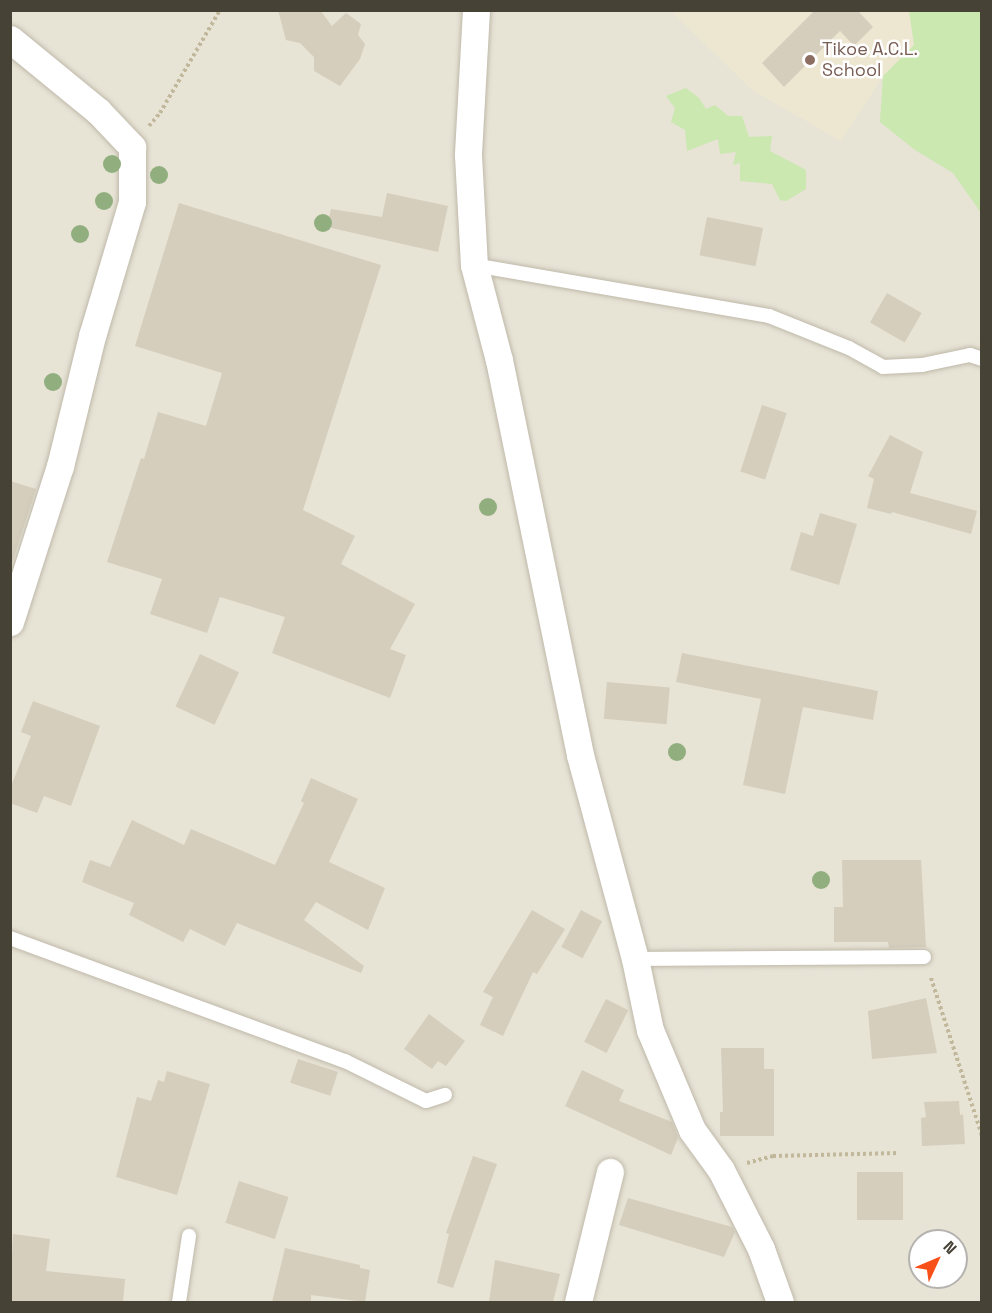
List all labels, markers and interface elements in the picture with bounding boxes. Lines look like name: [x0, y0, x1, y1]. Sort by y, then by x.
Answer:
place label: Tikoe A.C.L. School: [822, 39, 918, 82]
marker: Tikoe A.C.L. School: [803, 53, 817, 67]
north arrow: [908, 1229, 968, 1289]
text: N: [939, 1236, 961, 1259]

